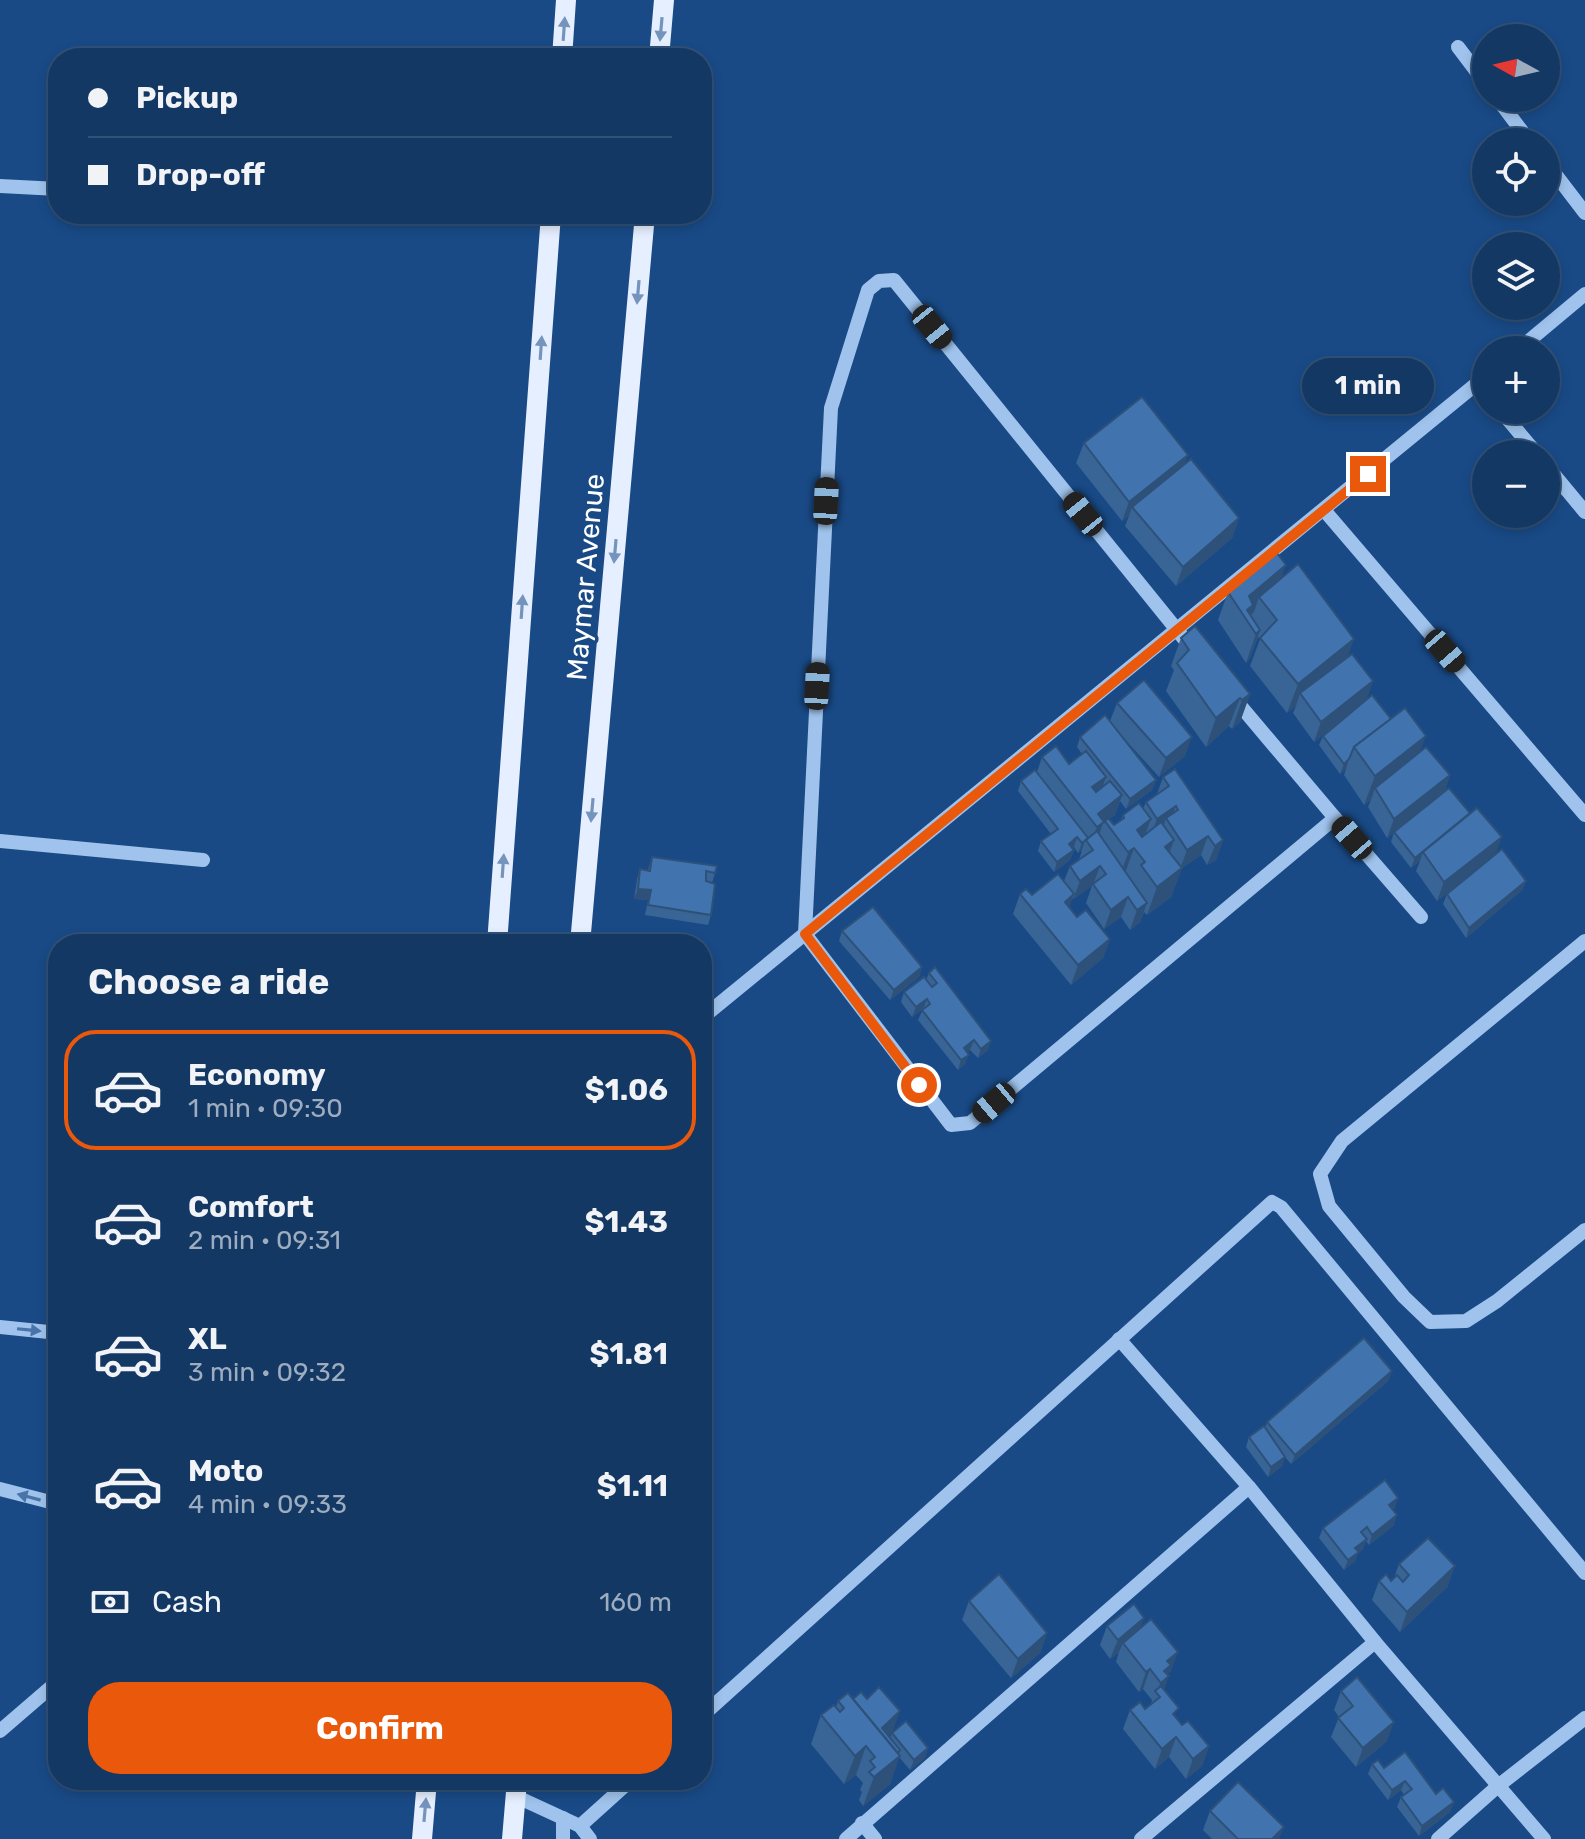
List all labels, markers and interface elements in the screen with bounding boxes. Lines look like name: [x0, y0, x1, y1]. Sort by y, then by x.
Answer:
one-way arrow: [558, 16, 571, 41]
one-way arrow: [655, 17, 668, 42]
north arrow: [1472, 24, 1560, 112]
map controls: [1472, 24, 1560, 528]
text: Pickup: [136, 80, 238, 116]
button: locate: [1472, 128, 1560, 216]
text: Drop-off: [136, 157, 265, 193]
button: layers: [1472, 232, 1560, 320]
one-way arrow: [631, 280, 644, 305]
car: [908, 301, 956, 353]
one-way arrow: [535, 335, 548, 360]
button: +: [1472, 336, 1560, 424]
callout: 1 min: [1302, 358, 1434, 414]
text: 1 min: [1335, 370, 1401, 401]
button: −: [1472, 440, 1560, 528]
route end: [1350, 456, 1386, 492]
street label: Maymar Avenue: [560, 472, 611, 682]
car: [813, 476, 839, 526]
car: [1059, 488, 1107, 540]
one-way arrow: [608, 539, 621, 564]
one-way arrow: [516, 594, 529, 619]
car: [1420, 625, 1470, 677]
car: [804, 661, 830, 711]
one-way arrow: [585, 798, 598, 823]
car: [1327, 812, 1377, 864]
one-way arrow: [497, 853, 510, 878]
text: Choose a ride: [88, 960, 329, 1003]
icon: car: [92, 1054, 164, 1126]
text: Economy: [188, 1057, 326, 1093]
route start: [901, 1067, 937, 1103]
text: $1.06: [585, 1072, 668, 1108]
car: [968, 1078, 1020, 1128]
text: 1 min · 09:30: [188, 1093, 343, 1124]
icon: car: [92, 1186, 164, 1258]
text: Comfort: [188, 1189, 314, 1225]
text: $1.43: [584, 1204, 668, 1240]
text: 2 min · 09:31: [188, 1225, 341, 1256]
icon: car: [92, 1318, 164, 1390]
text: XL: [188, 1321, 227, 1357]
one-way arrow: [17, 1323, 42, 1336]
text: $1.81: [589, 1336, 668, 1372]
text: 3 min · 09:32: [188, 1357, 346, 1388]
icon: car: [92, 1450, 164, 1522]
text: Moto: [188, 1453, 263, 1489]
text: $1.11: [597, 1468, 668, 1504]
text: 4 min · 09:33: [188, 1489, 347, 1520]
one-way arrow: [16, 1490, 41, 1502]
icon: cash: [88, 1580, 132, 1624]
text: Cash: [152, 1584, 222, 1620]
text: 160 m: [599, 1587, 672, 1618]
button: Confirm: [88, 1682, 672, 1774]
one-way arrow: [418, 1797, 431, 1822]

